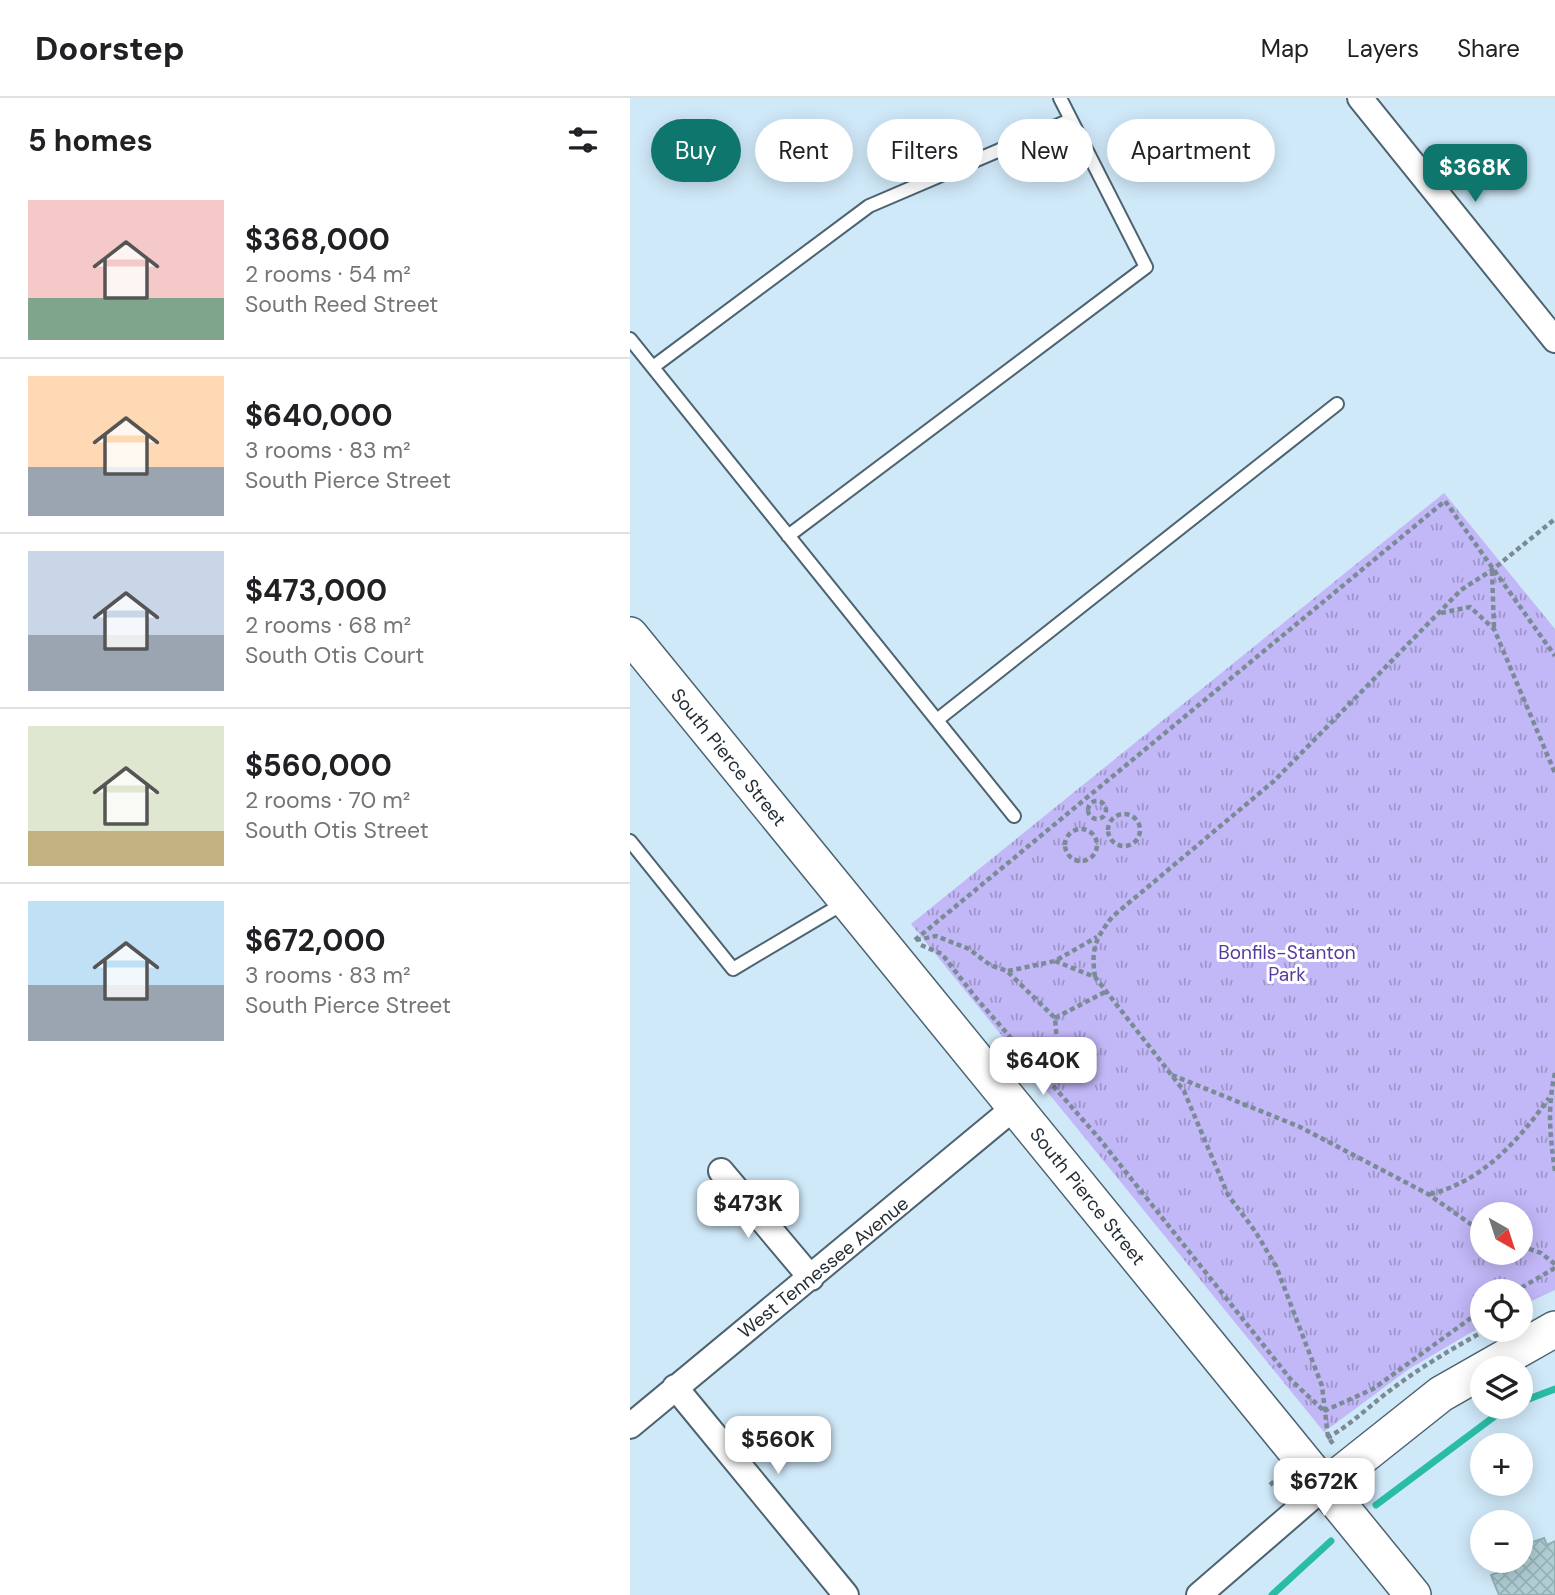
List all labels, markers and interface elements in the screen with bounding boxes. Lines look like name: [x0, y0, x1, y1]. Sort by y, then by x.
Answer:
text: Doorstep: [35, 27, 185, 70]
text: Map: [1261, 33, 1309, 64]
text: Layers: [1347, 33, 1419, 64]
text: Share: [1457, 33, 1520, 64]
chip: Buy: [651, 119, 741, 182]
chip: Rent: [755, 119, 853, 182]
chip: Filters: [867, 119, 983, 182]
chip: New: [997, 119, 1093, 182]
chip: Apartment: [1107, 119, 1275, 182]
text: 5 homes: [28, 121, 153, 160]
icon: filters: [564, 121, 602, 159]
pin: $368K: [1426, 144, 1524, 204]
text: $368K: [1439, 152, 1511, 182]
text: $368,000: [245, 220, 390, 259]
icon: home: [84, 228, 168, 312]
text: 2 rooms · 54 m²: [245, 259, 411, 289]
text: South Reed Street: [245, 289, 438, 319]
text: $640,000: [245, 396, 393, 435]
icon: home: [84, 404, 168, 488]
text: 3 rooms · 83 m²: [245, 435, 411, 465]
text: South Pierce Street: [245, 465, 451, 495]
text: $473,000: [245, 571, 387, 610]
icon: home: [84, 579, 168, 663]
text: 2 rooms · 68 m²: [245, 610, 411, 640]
text: South Otis Court: [245, 640, 424, 670]
street label: South Pierce Street: [665, 683, 792, 831]
text: $560,000: [245, 746, 392, 785]
icon: home: [84, 754, 168, 838]
text: 2 rooms · 70 m²: [245, 785, 410, 815]
text: South Otis Street: [245, 815, 429, 845]
text: $672,000: [245, 921, 386, 960]
icon: home: [84, 929, 168, 1013]
park label: Bonfils-Stanton Park: [1218, 940, 1356, 987]
text: 3 rooms · 83 m²: [245, 960, 411, 990]
text: South Pierce Street: [245, 990, 451, 1020]
pin: $640K: [994, 1038, 1092, 1097]
text: $640K: [1006, 1045, 1080, 1075]
street label: South Pierce Street: [1024, 1122, 1151, 1270]
pin: $473K: [699, 1180, 797, 1240]
text: $473K: [713, 1188, 783, 1218]
street label: West Tennessee Avenue: [733, 1191, 914, 1344]
north arrow: [1470, 1202, 1533, 1265]
map controls: [1470, 1202, 1533, 1573]
button: locate: [1470, 1279, 1533, 1342]
button: layers: [1470, 1356, 1533, 1419]
pin: $560K: [729, 1416, 827, 1476]
text: $560K: [741, 1424, 815, 1454]
button: +: [1470, 1433, 1533, 1496]
pin: $672K: [1275, 1458, 1373, 1518]
text: $672K: [1290, 1466, 1358, 1496]
button: −: [1470, 1510, 1533, 1573]

